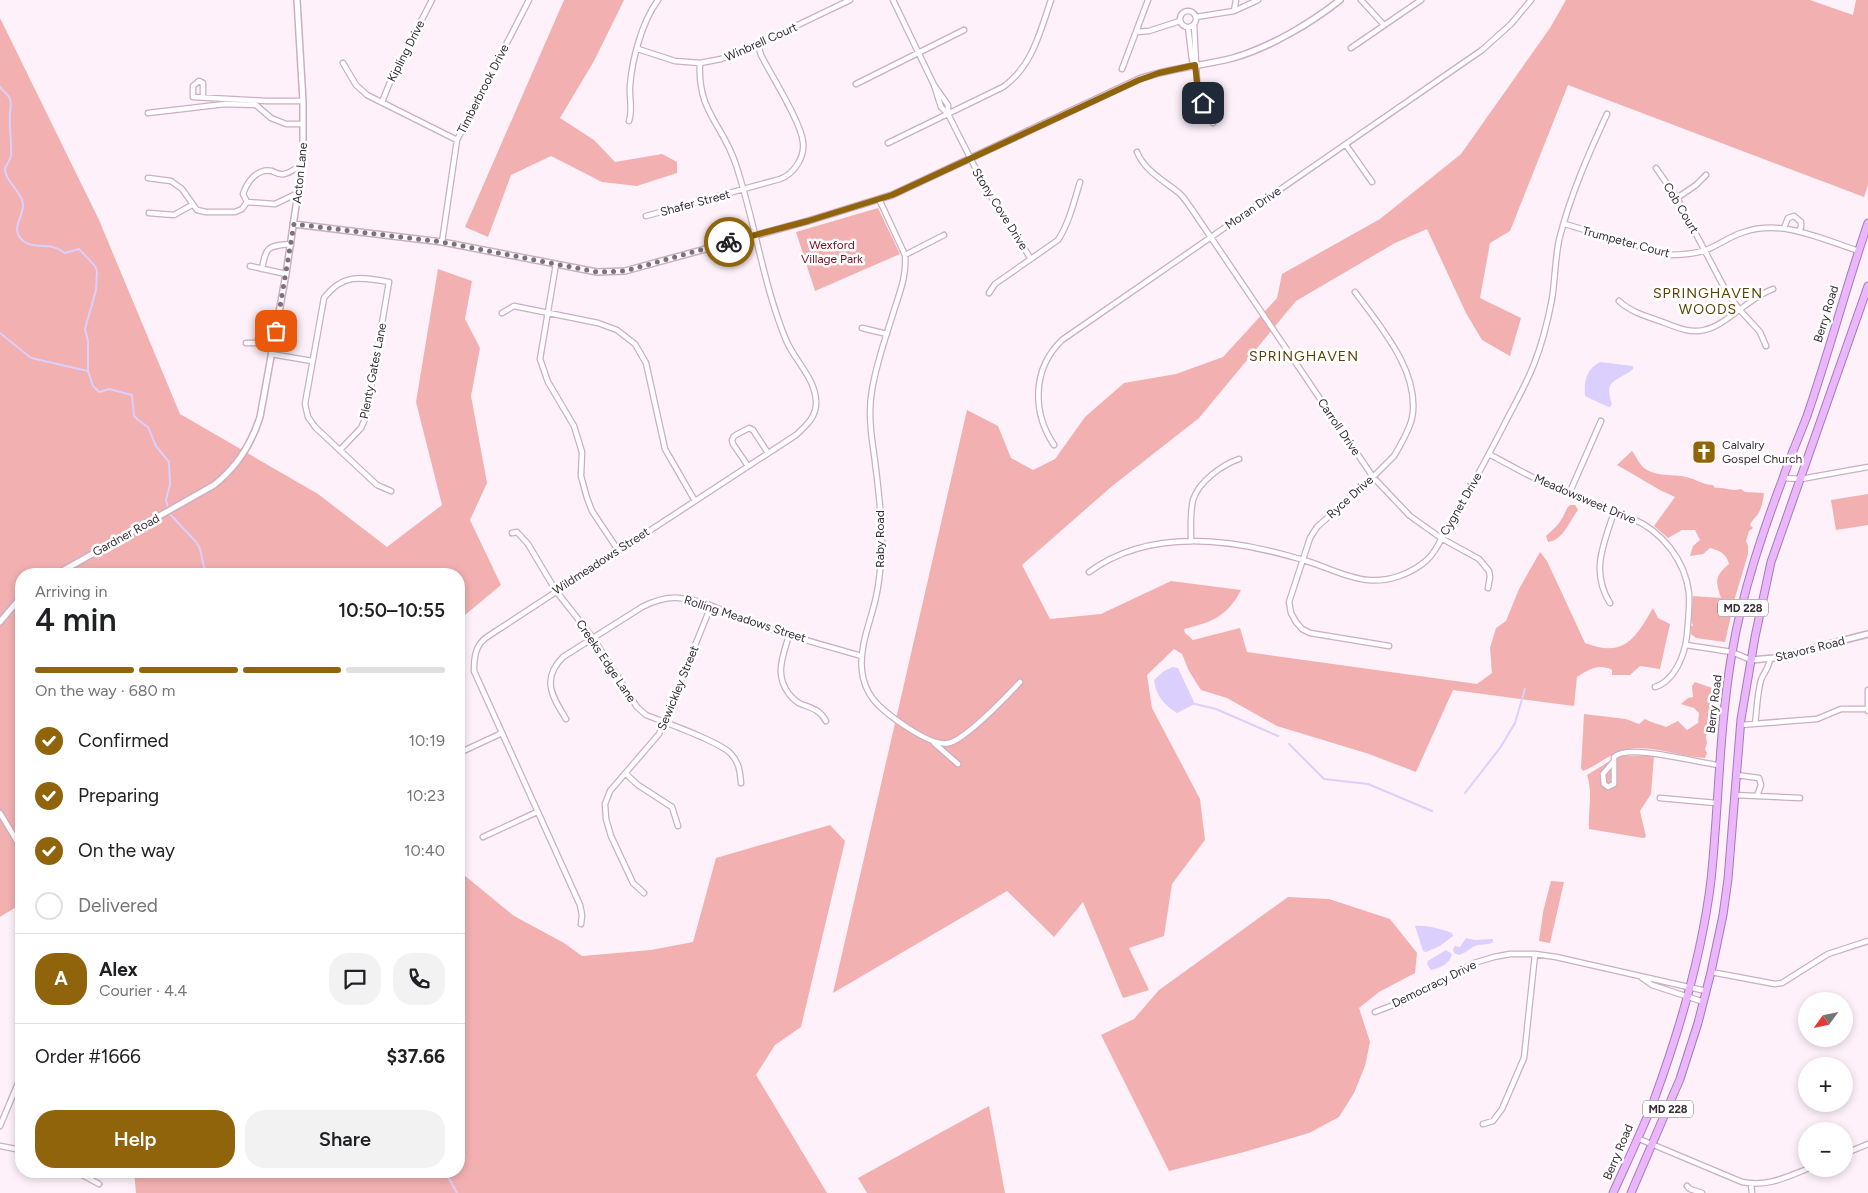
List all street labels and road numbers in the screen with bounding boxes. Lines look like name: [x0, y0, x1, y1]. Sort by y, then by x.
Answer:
street label: Kipling Drive: [385, 18, 428, 84]
street label: Winbrell Court: [723, 20, 800, 64]
street label: Timberbrook Drive: [454, 41, 512, 136]
street label: Acton Lane: [290, 141, 310, 204]
street label: Stony Cove Drive: [969, 166, 1031, 253]
street label: Cob Court: [1660, 180, 1702, 236]
street label: Moran Drive: [1222, 183, 1284, 232]
street label: Shafer Street: [659, 187, 732, 219]
street label: Trumpeter Court: [1581, 224, 1672, 260]
street label: Berry Road: [1811, 284, 1841, 344]
street label: Plenty Gates Lane: [357, 322, 389, 420]
street label: Carroll Drive: [1315, 396, 1363, 459]
street label: Cygnet Drive: [1437, 470, 1485, 538]
street label: Meadowsweet Drive: [1532, 471, 1638, 527]
street label: Ryce Drive: [1324, 472, 1376, 521]
street label: Raby Road: [873, 510, 887, 568]
street label: Gardner Road: [90, 511, 162, 559]
street label: Wildmeadows Street: [550, 524, 652, 597]
street label: Rolling Meadows Street: [682, 593, 808, 645]
road number: MD 228: [1718, 600, 1768, 616]
street label: Creeks Edge Lane: [573, 617, 639, 705]
street label: Stavors Road: [1774, 634, 1846, 664]
street label: Sewickley Street: [655, 643, 702, 732]
street label: Berry Road: [1703, 674, 1725, 734]
street label: Democracy Drive: [1390, 957, 1479, 1010]
road number: MD 228: [1643, 1100, 1693, 1118]
street label: Berry Road: [1600, 1122, 1636, 1182]

